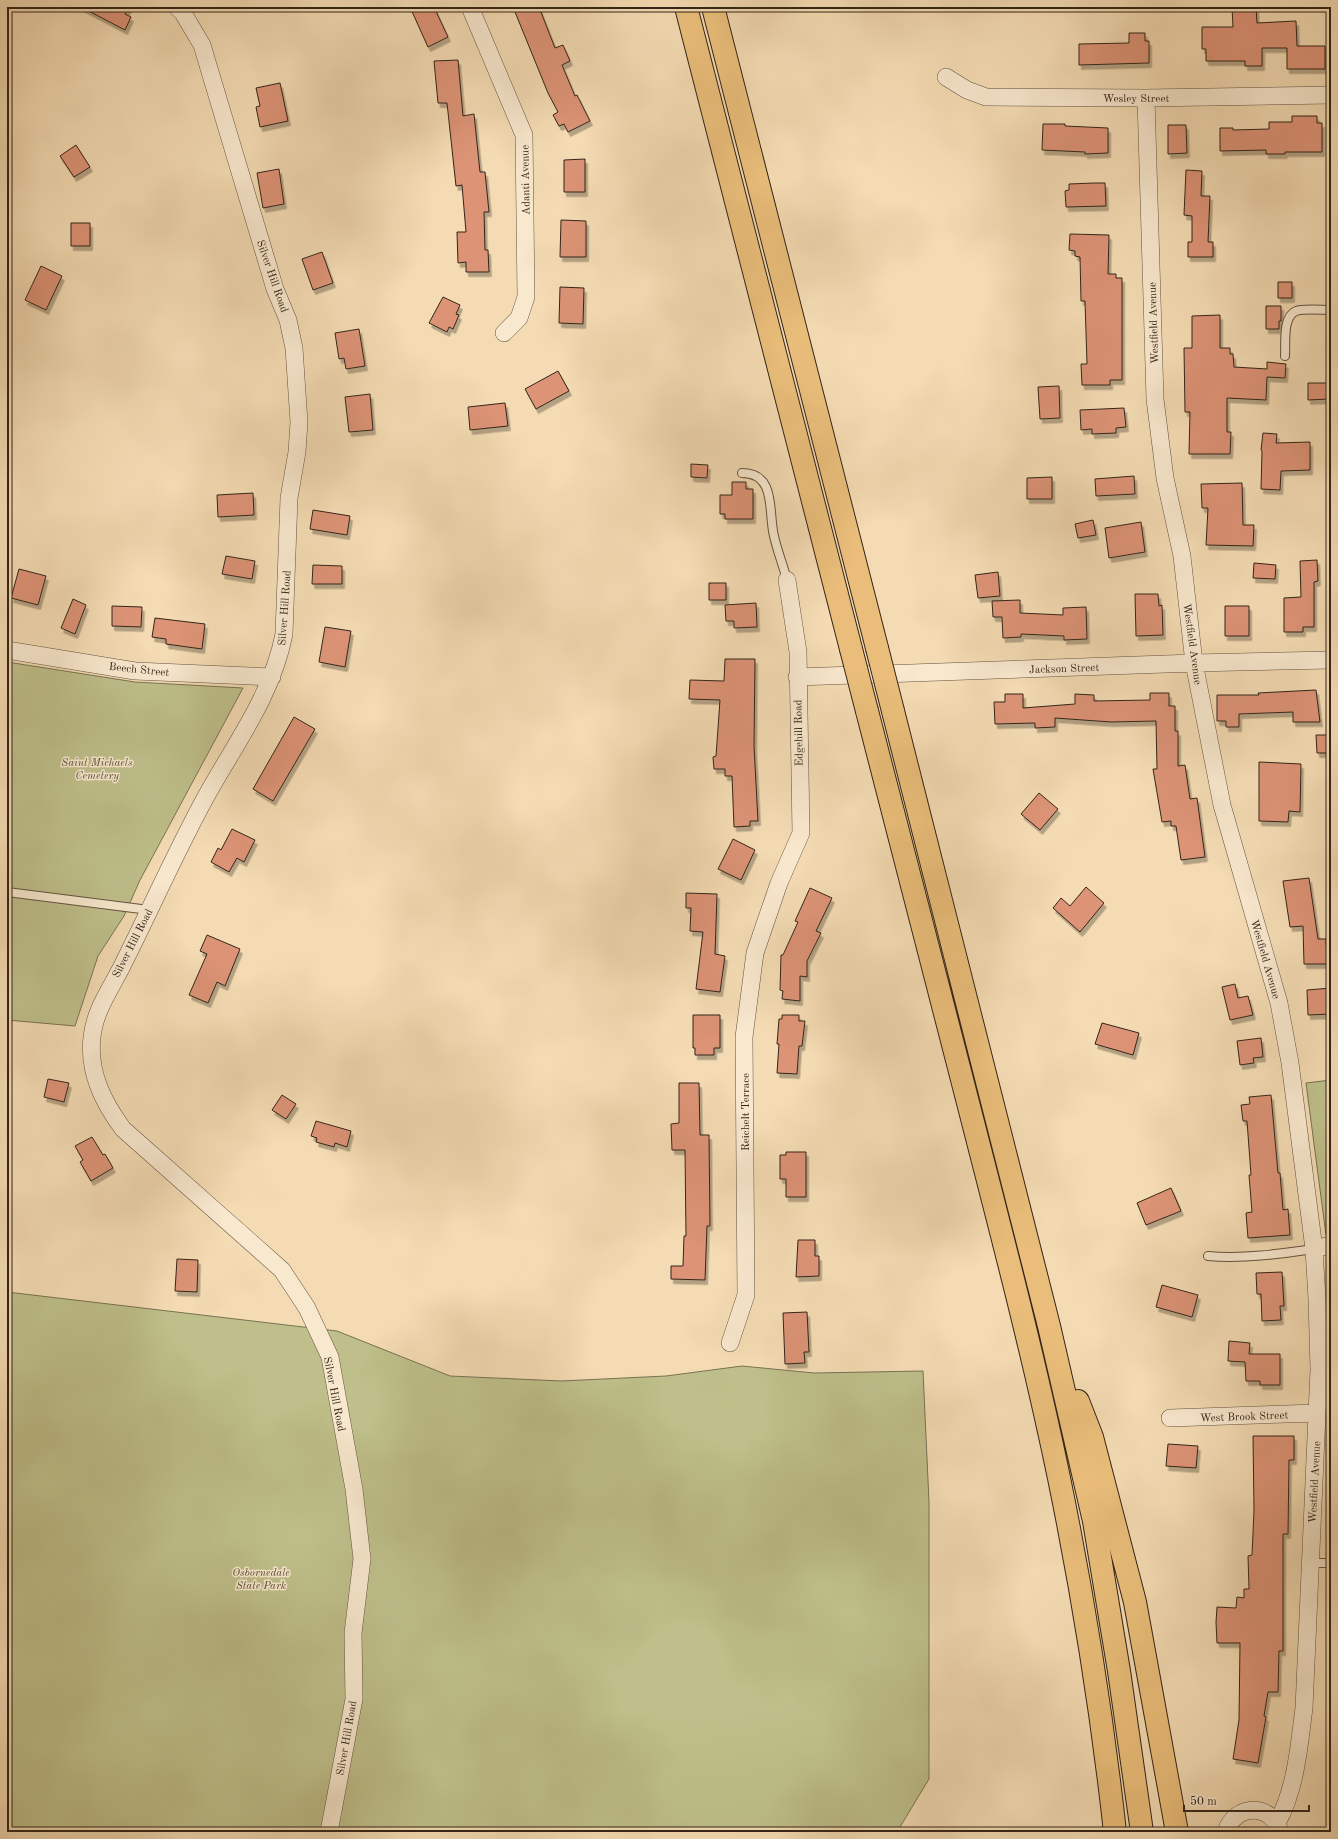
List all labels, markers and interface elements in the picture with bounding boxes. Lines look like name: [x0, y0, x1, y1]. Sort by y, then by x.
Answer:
street label: Wesley Street: [1103, 94, 1169, 105]
street label: Adanti Avenue: [520, 145, 533, 215]
street label: Silver Hill Road: [254, 239, 289, 314]
street label: Westfield Avenue: [1148, 282, 1161, 364]
street label: Silver Hill Road: [277, 570, 294, 646]
street label: Westfield Avenue: [1180, 603, 1203, 686]
street label: Beech Street: [108, 662, 170, 679]
street label: Jackson Street: [1029, 663, 1100, 676]
street label: Edgehill Road: [793, 699, 806, 766]
park label: Saint Michaels Cemetery: [61, 758, 133, 782]
street label: Silver Hill Road: [111, 907, 156, 980]
street label: Westfield Avenue: [1248, 918, 1281, 1000]
street label: Reichelt Terrace: [741, 1073, 752, 1151]
street label: Silver Hill Road: [321, 1356, 346, 1433]
street label: West Brook Street: [1200, 1410, 1289, 1425]
street label: Westfield Avenue: [1308, 1441, 1323, 1523]
park label: Osbornedale State Park: [232, 1568, 290, 1592]
street label: Silver Hill Road: [335, 1700, 360, 1777]
scale bar: [1184, 1787, 1309, 1813]
text: 50 m: [1190, 1795, 1217, 1808]

